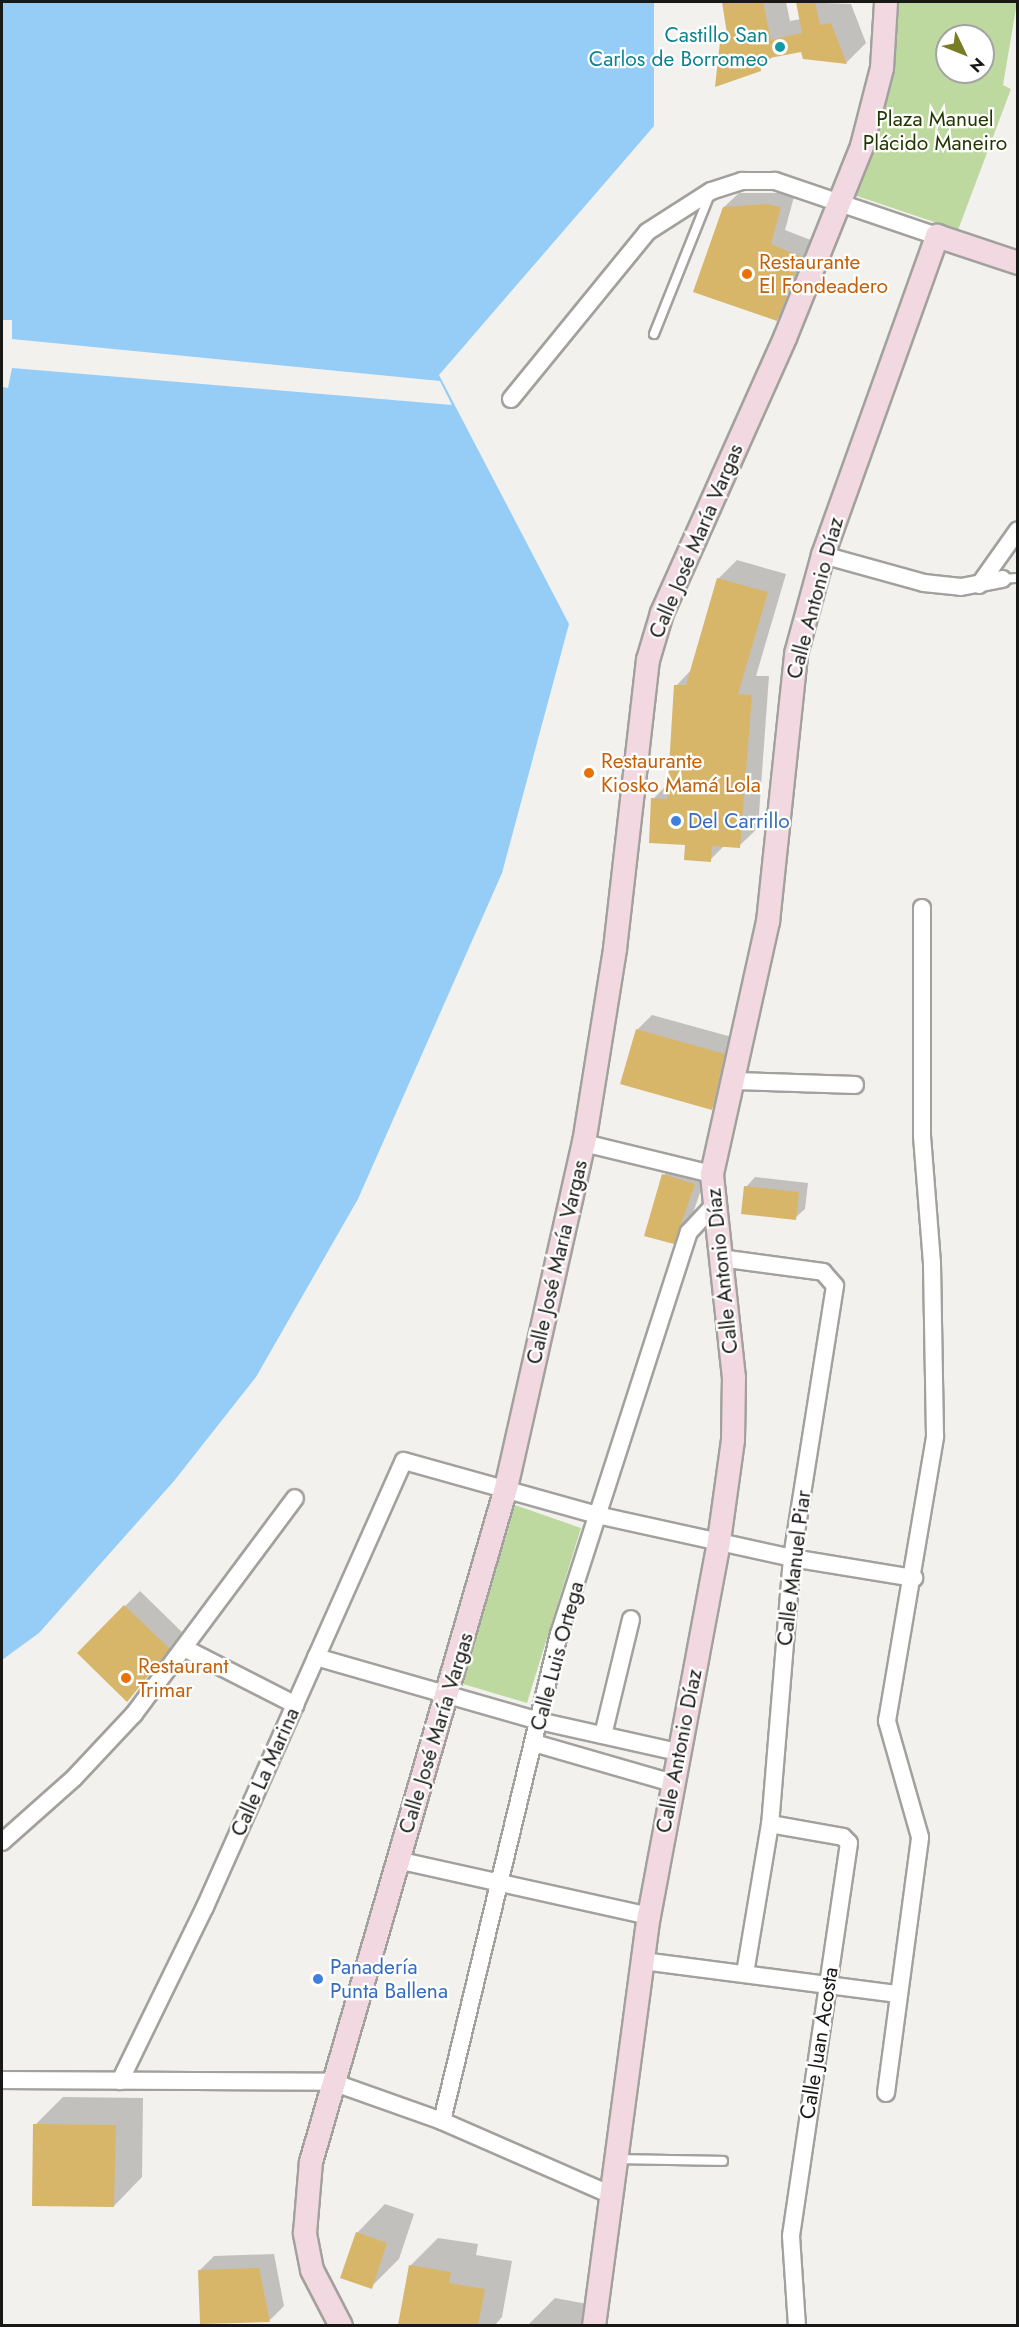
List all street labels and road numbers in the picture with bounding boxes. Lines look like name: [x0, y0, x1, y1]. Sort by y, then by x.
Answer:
street label: Calle José María Vargas: [644, 440, 748, 642]
street label: Calle Antonio Díaz: [781, 514, 849, 682]
street label: Calle José María Vargas: [521, 1157, 593, 1367]
street label: Calle Antonio Díaz: [701, 1187, 743, 1355]
street label: Calle Manuel Piar: [772, 1489, 816, 1647]
street label: Calle Luis Ortega: [525, 1579, 589, 1733]
street label: Calle José María Vargas: [393, 1629, 479, 1837]
street label: Calle Antonio Díaz: [651, 1667, 707, 1835]
street label: Calle La Marina: [225, 1704, 305, 1840]
street label: Calle Juan Acosta: [795, 1965, 843, 2121]

